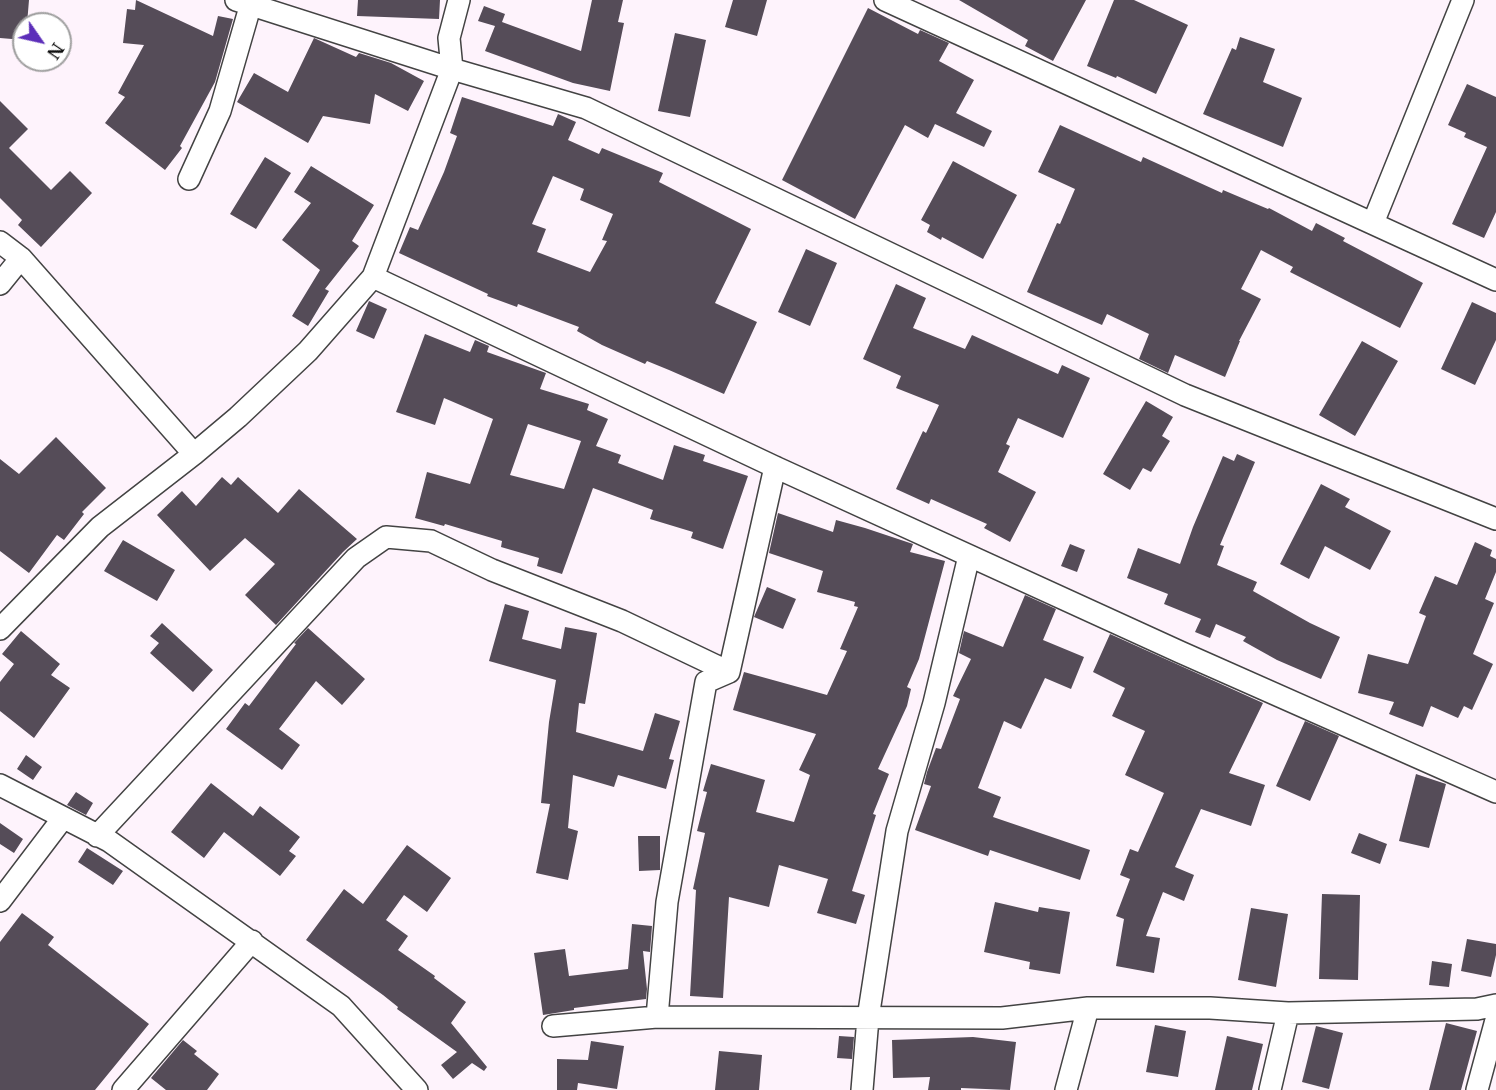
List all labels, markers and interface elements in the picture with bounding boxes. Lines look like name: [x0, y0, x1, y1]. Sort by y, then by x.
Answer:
north arrow: [12, 12, 72, 72]
text: N: [43, 39, 68, 63]

